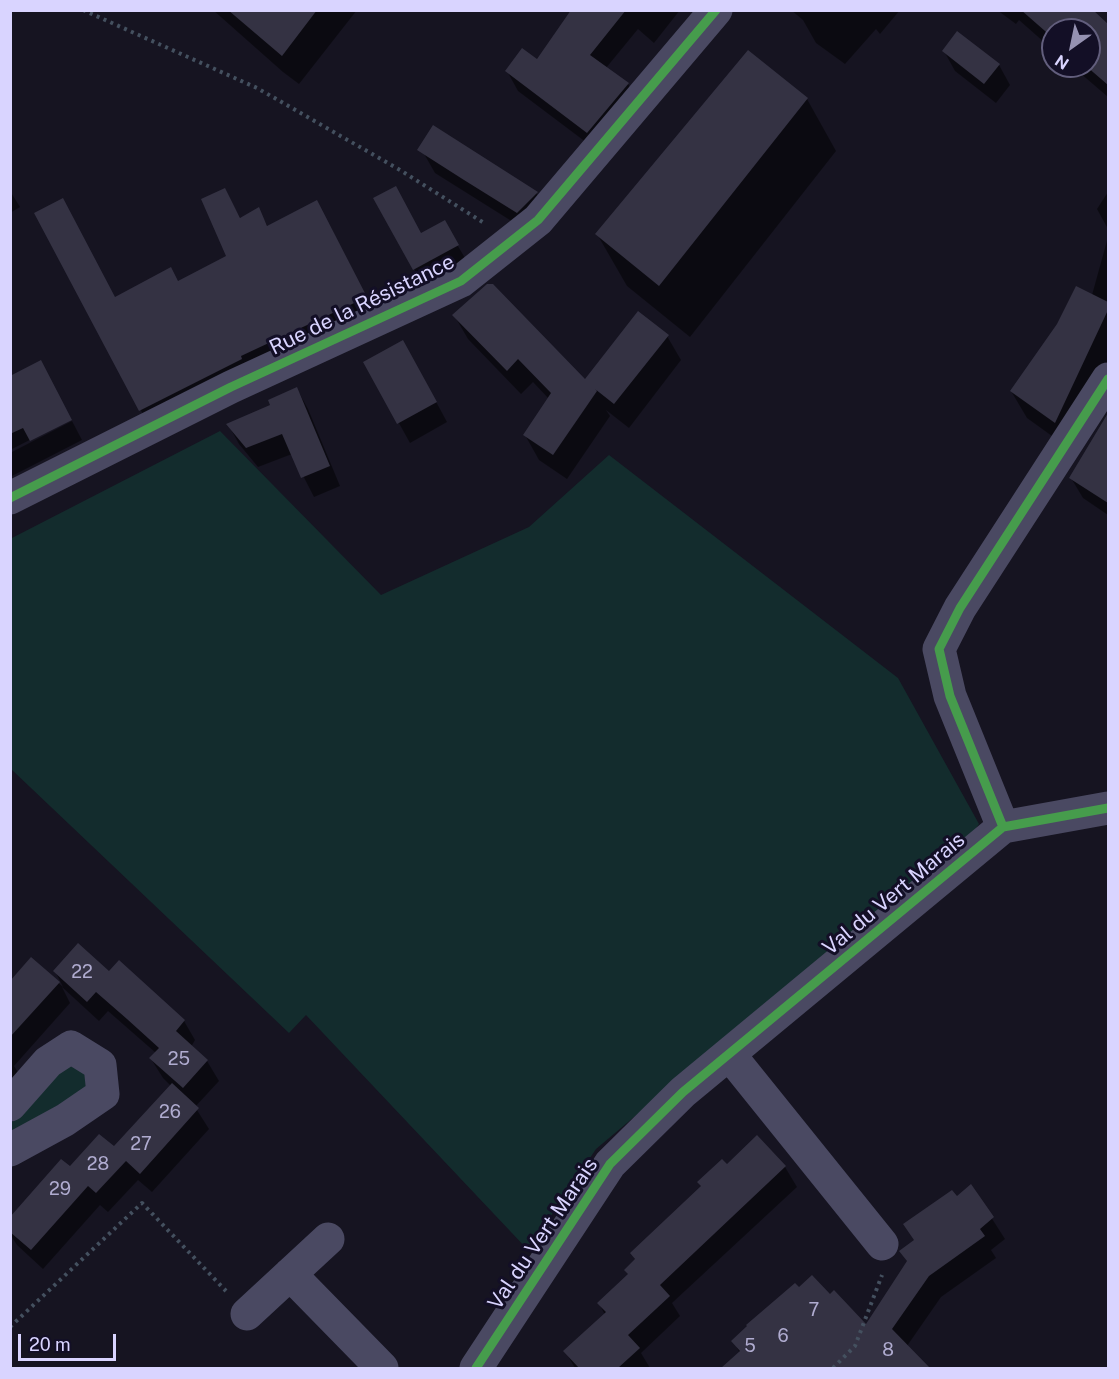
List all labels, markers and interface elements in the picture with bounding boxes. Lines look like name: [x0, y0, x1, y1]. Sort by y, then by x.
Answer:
north arrow: [1041, 18, 1101, 78]
text: N: [1052, 50, 1072, 73]
street label: Rue de la Résistance: [265, 249, 459, 361]
street label: Val du Vert Marais: [818, 827, 970, 961]
house number: 22: [71, 961, 93, 983]
house number: 25: [168, 1048, 190, 1070]
house number: 26: [159, 1101, 181, 1123]
house number: 27: [130, 1133, 152, 1155]
house number: 28: [87, 1153, 109, 1175]
street label: Val du Vert Marais: [483, 1153, 603, 1315]
house number: 29: [49, 1178, 71, 1200]
house number: 7: [809, 1299, 819, 1321]
scale bar: [21, 1322, 118, 1360]
house number: 6: [777, 1325, 789, 1347]
text: 20 m: [29, 1334, 71, 1355]
house number: 5: [744, 1335, 756, 1357]
house number: 8: [882, 1339, 894, 1361]

